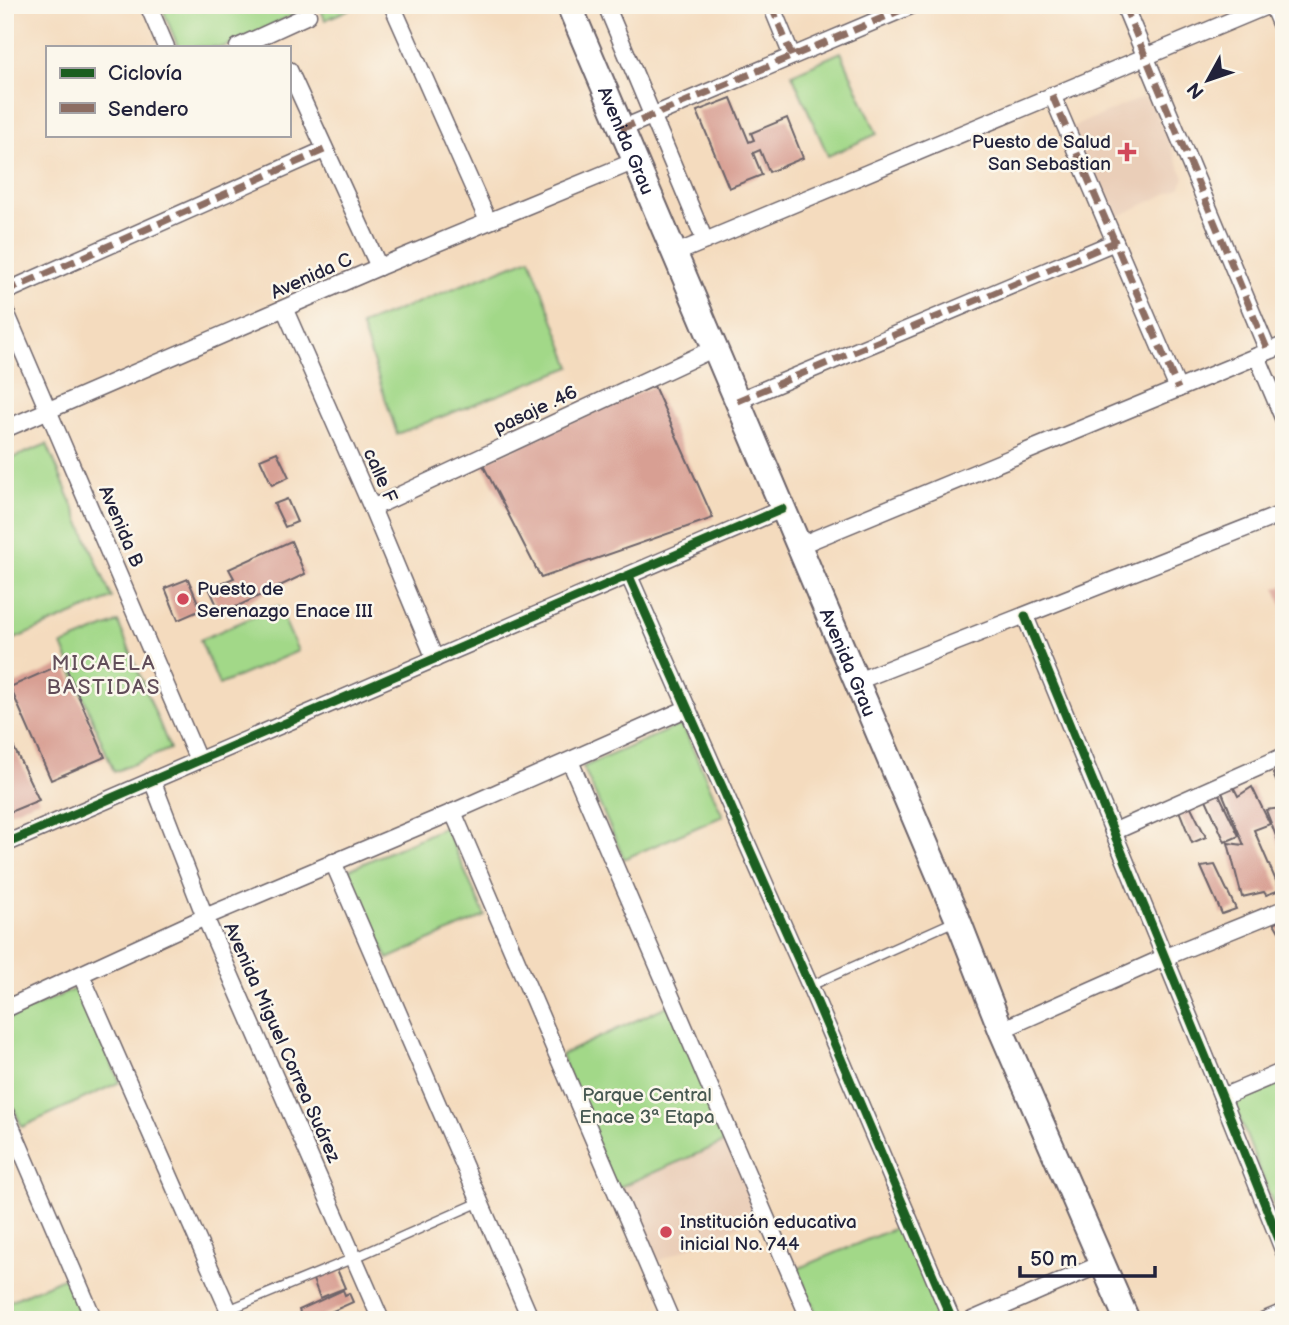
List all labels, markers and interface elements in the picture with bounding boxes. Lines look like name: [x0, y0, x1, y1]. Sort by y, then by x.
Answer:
legend: [46, 46, 290, 136]
north arrow: [1174, 46, 1244, 116]
text: Ciclovía: [108, 61, 182, 86]
text: N: [1183, 77, 1210, 103]
street label: Avenida Grau: [592, 83, 658, 198]
text: Sendero: [108, 97, 189, 122]
place label: Puesto de Salud San Sebastian: [972, 131, 1111, 176]
marker: Puesto de Salud San Sebastian: [1117, 142, 1137, 162]
street label: Avenida C: [267, 248, 356, 305]
street label: pasaje .46: [490, 381, 581, 440]
street label: calle F: [358, 445, 402, 507]
street label: Avenida B: [93, 482, 148, 571]
place label: Puesto de Serenazgo Enace III: [197, 578, 373, 623]
marker: Puesto de Serenazgo Enace III: [175, 591, 191, 607]
street label: Avenida Grau: [814, 605, 880, 720]
district label: MICAELA BASTIDAS: [47, 651, 161, 700]
street label: Avenida Miguel Correa Suárez: [218, 919, 345, 1167]
park label: Parque Central Enace 3ª Etapa: [579, 1084, 715, 1129]
place label: Institución educativa inicial No. 744: [680, 1211, 857, 1256]
marker: Institución educativa inicial No. 744: [658, 1224, 674, 1240]
scale bar: [1020, 1234, 1154, 1278]
text: 50 m: [1030, 1247, 1077, 1272]

